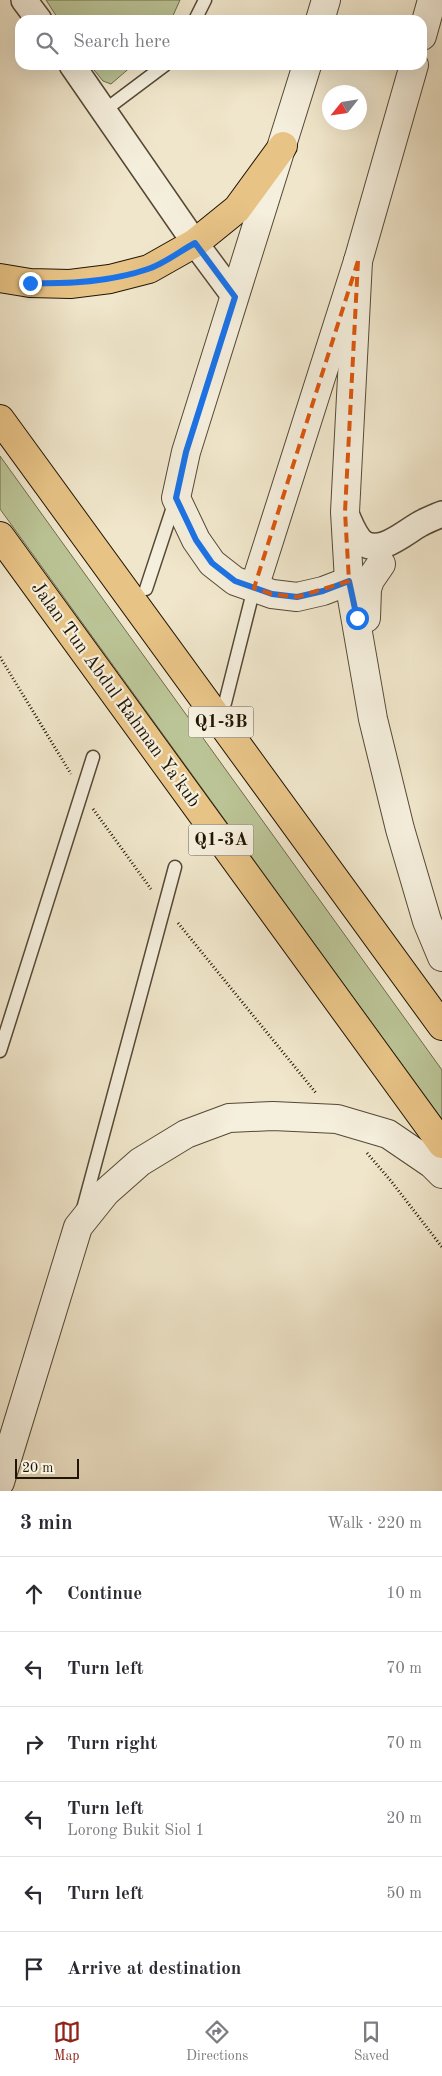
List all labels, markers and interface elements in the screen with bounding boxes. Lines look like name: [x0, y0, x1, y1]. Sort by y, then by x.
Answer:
search box: [15, 15, 427, 70]
icon: search: [33, 29, 61, 57]
text: Search here: [73, 33, 170, 52]
north arrow: [322, 85, 367, 130]
route end: [19, 272, 42, 295]
street label: Jalan Tun Abdul Rahman Ya'kub: [27, 579, 203, 811]
route start: [346, 607, 369, 630]
road number: Q1-3B: [188, 706, 254, 738]
road number: Q1-3A: [188, 824, 254, 856]
scale bar: [15, 1456, 79, 1479]
text: 20 m: [22, 1461, 53, 1475]
text: 3 min: [20, 1513, 73, 1534]
text: Walk · 220 m: [327, 1516, 422, 1532]
icon: ahead: [20, 1580, 48, 1608]
text: Continue: [67, 1585, 142, 1604]
text: 10 m: [386, 1586, 422, 1602]
icon: left: [20, 1655, 48, 1683]
text: Turn left: [67, 1660, 144, 1679]
text: 70 m: [386, 1661, 422, 1677]
icon: right: [20, 1730, 48, 1758]
text: Turn right: [67, 1735, 157, 1754]
text: 70 m: [386, 1736, 422, 1752]
text: Turn left: [67, 1800, 144, 1819]
icon: left: [20, 1805, 48, 1833]
text: 20 m: [386, 1811, 422, 1827]
text: Lorong Bukit Siol 1: [67, 1823, 204, 1839]
icon: left: [20, 1880, 48, 1908]
text: Turn left: [67, 1885, 144, 1904]
text: 50 m: [386, 1886, 422, 1902]
icon: arrive: [20, 1955, 48, 1983]
text: Arrive at destination: [67, 1960, 241, 1979]
tab: Map: [53, 2018, 81, 2065]
tab: Directions: [186, 2018, 248, 2065]
tab: Saved: [354, 2018, 389, 2065]

